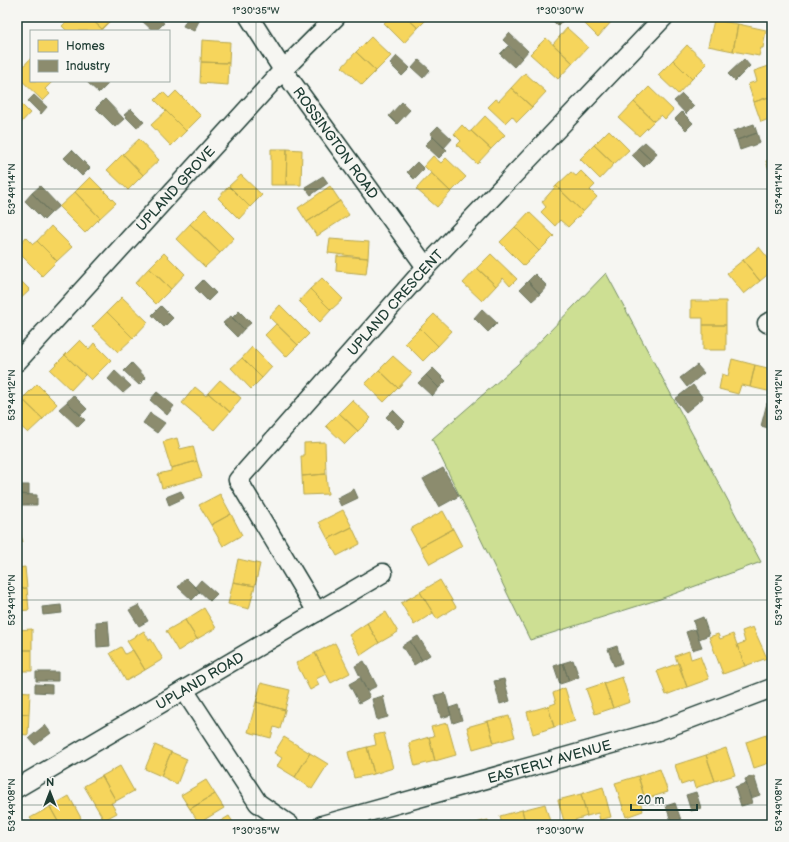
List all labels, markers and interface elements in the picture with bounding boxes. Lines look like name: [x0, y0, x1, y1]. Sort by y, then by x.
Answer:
text: 1°30'35"W: [232, 5, 280, 17]
text: 1°30'30"W: [536, 5, 584, 17]
legend: [30, 30, 170, 82]
text: Homes: [66, 39, 105, 54]
text: Industry: [66, 59, 111, 74]
street label: ROSSINGTON ROAD: [290, 84, 382, 202]
street label: UPLAND GROVE: [132, 142, 218, 234]
text: 53°49'14"N: [6, 163, 18, 215]
text: 53°49'14"N: [773, 163, 785, 215]
street label: UPLAND CRESCENT: [344, 245, 447, 359]
text: 53°49'12"N: [6, 369, 18, 421]
text: 53°49'12"N: [773, 369, 785, 421]
text: 53°49'10"N: [6, 574, 18, 626]
text: 53°49'10"N: [773, 574, 785, 626]
street label: UPLAND ROAD: [153, 648, 247, 713]
street label: EASTERLY AVENUE: [486, 736, 613, 787]
north arrow: [30, 772, 70, 812]
text: N: [46, 776, 54, 789]
text: 53°49'08"N: [6, 778, 18, 832]
text: 53°49'08"N: [773, 778, 785, 832]
scale bar: [631, 786, 697, 812]
text: 20 m: [637, 793, 664, 808]
text: 1°30'35"W: [232, 825, 280, 837]
text: 1°30'30"W: [536, 825, 584, 837]

